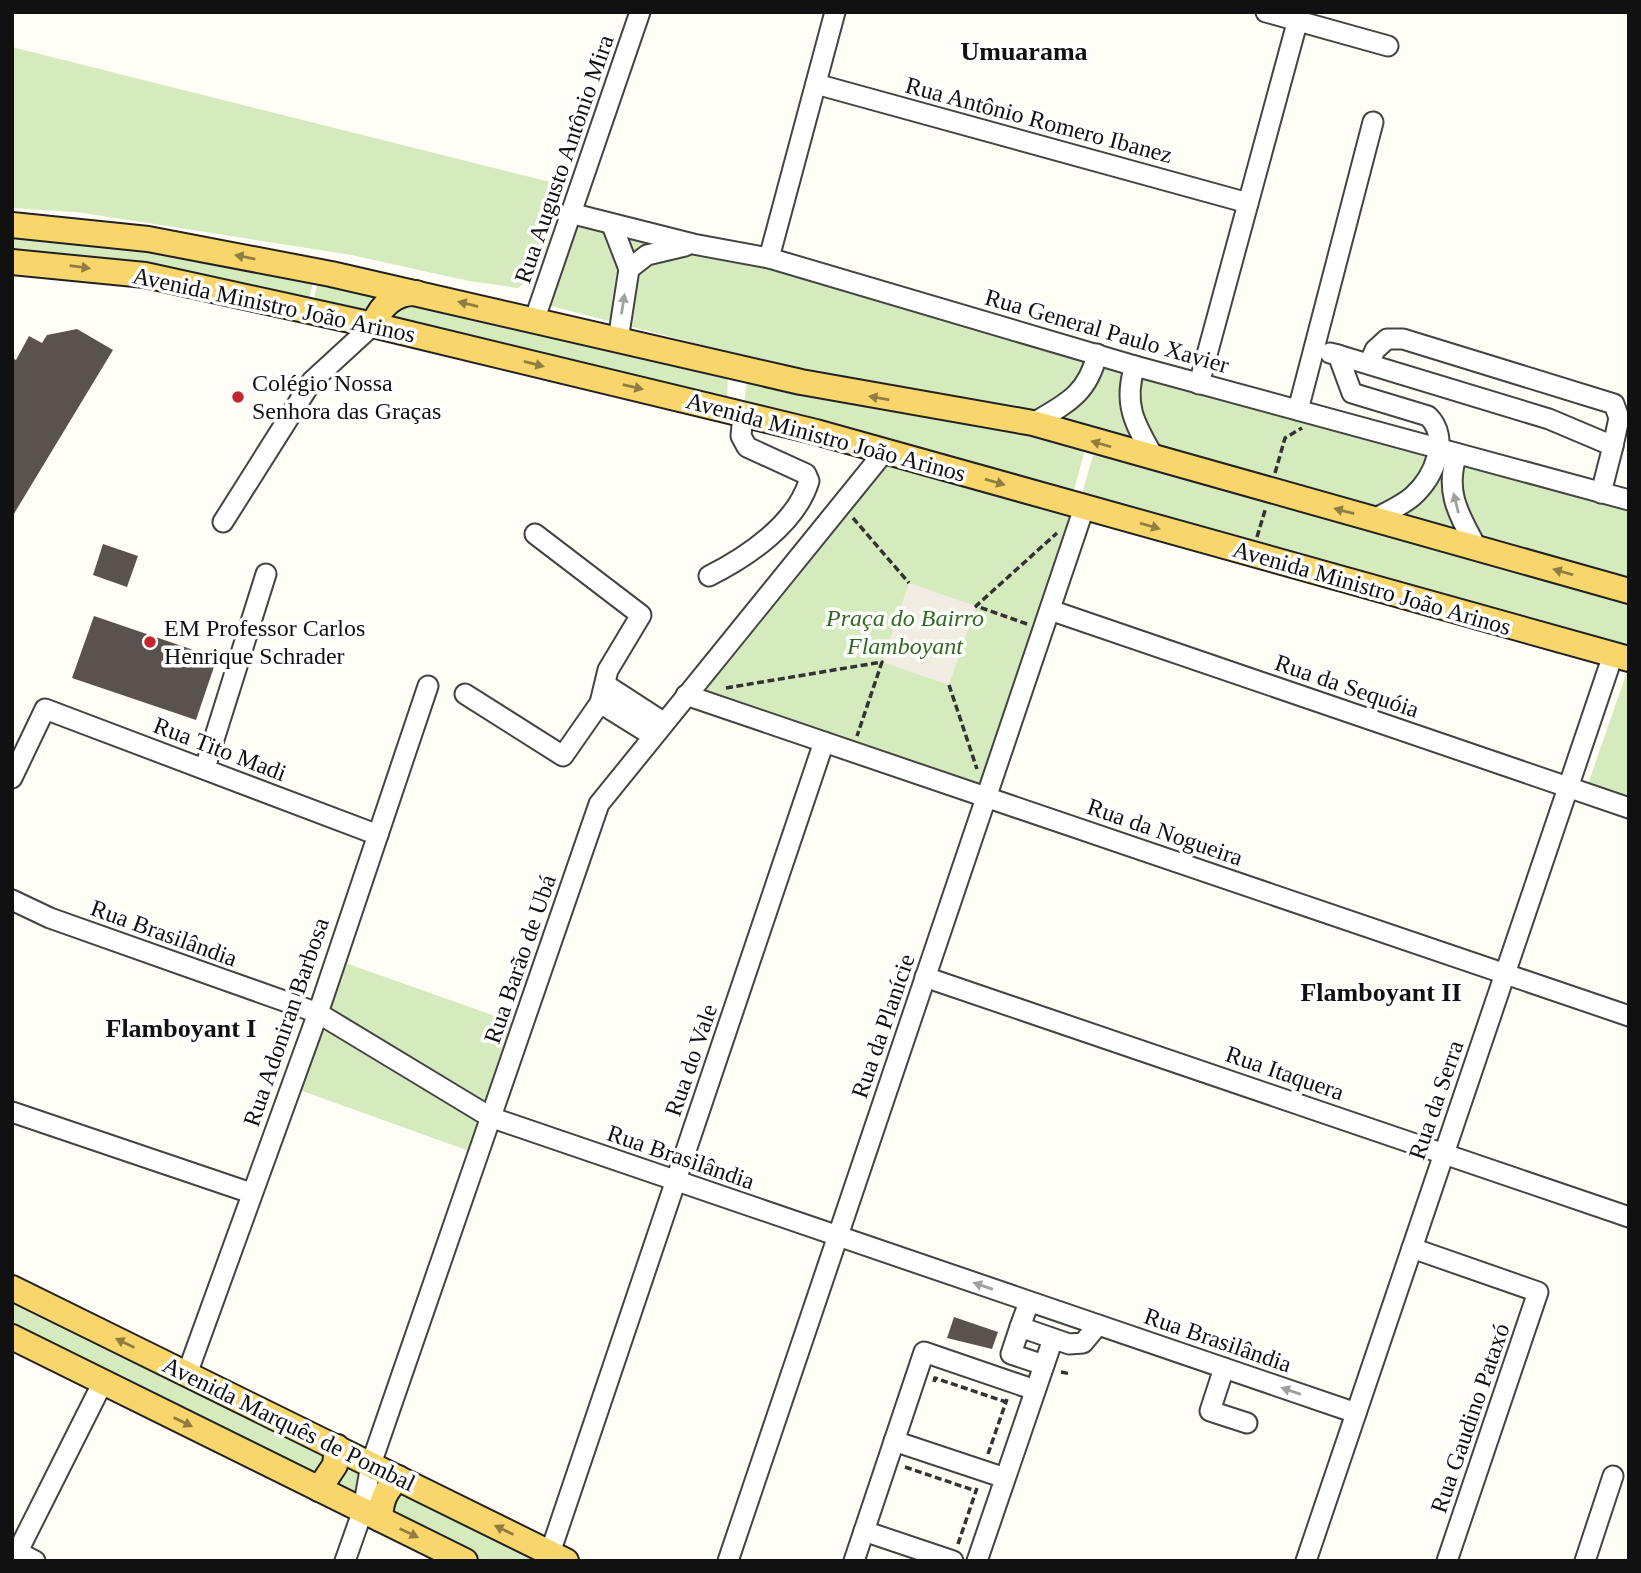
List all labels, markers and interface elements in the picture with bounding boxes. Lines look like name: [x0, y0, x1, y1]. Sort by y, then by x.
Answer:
street label: Rua Augusto Antônio Mira: [509, 31, 619, 286]
district label: Umuarama: [960, 37, 1088, 66]
street label: Rua Antônio Romero Ibanez: [903, 72, 1175, 168]
one-way arrow: [234, 252, 256, 263]
one-way arrow: [69, 261, 91, 272]
street label: Avenida Ministro João Arinos: [130, 262, 418, 348]
street label: Rua General Paulo Xavier: [982, 284, 1232, 378]
one-way arrow: [618, 293, 629, 315]
one-way arrow: [457, 298, 479, 309]
one-way arrow: [523, 359, 545, 370]
place label: Colégio Nossa Senhora das Graças: [252, 370, 441, 424]
one-way arrow: [622, 382, 644, 393]
street label: Avenida Ministro João Arinos: [683, 387, 969, 487]
marker: Colégio Nossa Senhora das Graças: [230, 389, 246, 405]
one-way arrow: [868, 392, 890, 403]
one-way arrow: [1090, 438, 1111, 448]
one-way arrow: [985, 478, 1006, 488]
one-way arrow: [1450, 491, 1461, 513]
one-way arrow: [1333, 505, 1355, 516]
one-way arrow: [1139, 521, 1161, 532]
street label: Avenida Ministro João Arinos: [1230, 536, 1514, 640]
one-way arrow: [1552, 567, 1573, 577]
park label: Praça do Bairro Flamboyant: [825, 605, 984, 659]
place label: EM Professor Carlos Henrique Schrader: [164, 615, 365, 669]
marker: EM Professor Carlos Henrique Schrader: [142, 634, 158, 650]
street label: Rua da Sequóia: [1272, 649, 1423, 723]
street label: Rua Tito Madi: [150, 712, 290, 786]
street label: Rua da Nogueira: [1084, 793, 1246, 871]
street label: Rua Barão de Ubá: [479, 871, 561, 1047]
street label: Rua Brasilândia: [87, 894, 241, 972]
street label: Rua Adoniran Barbosa: [238, 914, 334, 1130]
street label: Rua da Planície: [846, 951, 920, 1101]
district label: Flamboyant II: [1300, 978, 1462, 1007]
street label: Rua do Vale: [660, 1001, 722, 1119]
district label: Flamboyant I: [106, 1014, 256, 1043]
street label: Rua da Serra: [1404, 1037, 1469, 1163]
street label: Rua Itaquera: [1222, 1041, 1348, 1105]
street label: Rua Brasilândia: [604, 1120, 758, 1194]
one-way arrow: [973, 1280, 994, 1291]
street label: Rua Brasilândia: [1141, 1303, 1295, 1377]
street label: Rua Gaudino Pataxó: [1425, 1320, 1515, 1516]
one-way arrow: [115, 1338, 135, 1349]
street label: Avenida Marquês de Pombal: [159, 1351, 420, 1497]
one-way arrow: [1281, 1385, 1302, 1396]
one-way arrow: [173, 1416, 193, 1427]
one-way arrow: [494, 1525, 514, 1536]
one-way arrow: [399, 1528, 419, 1539]

